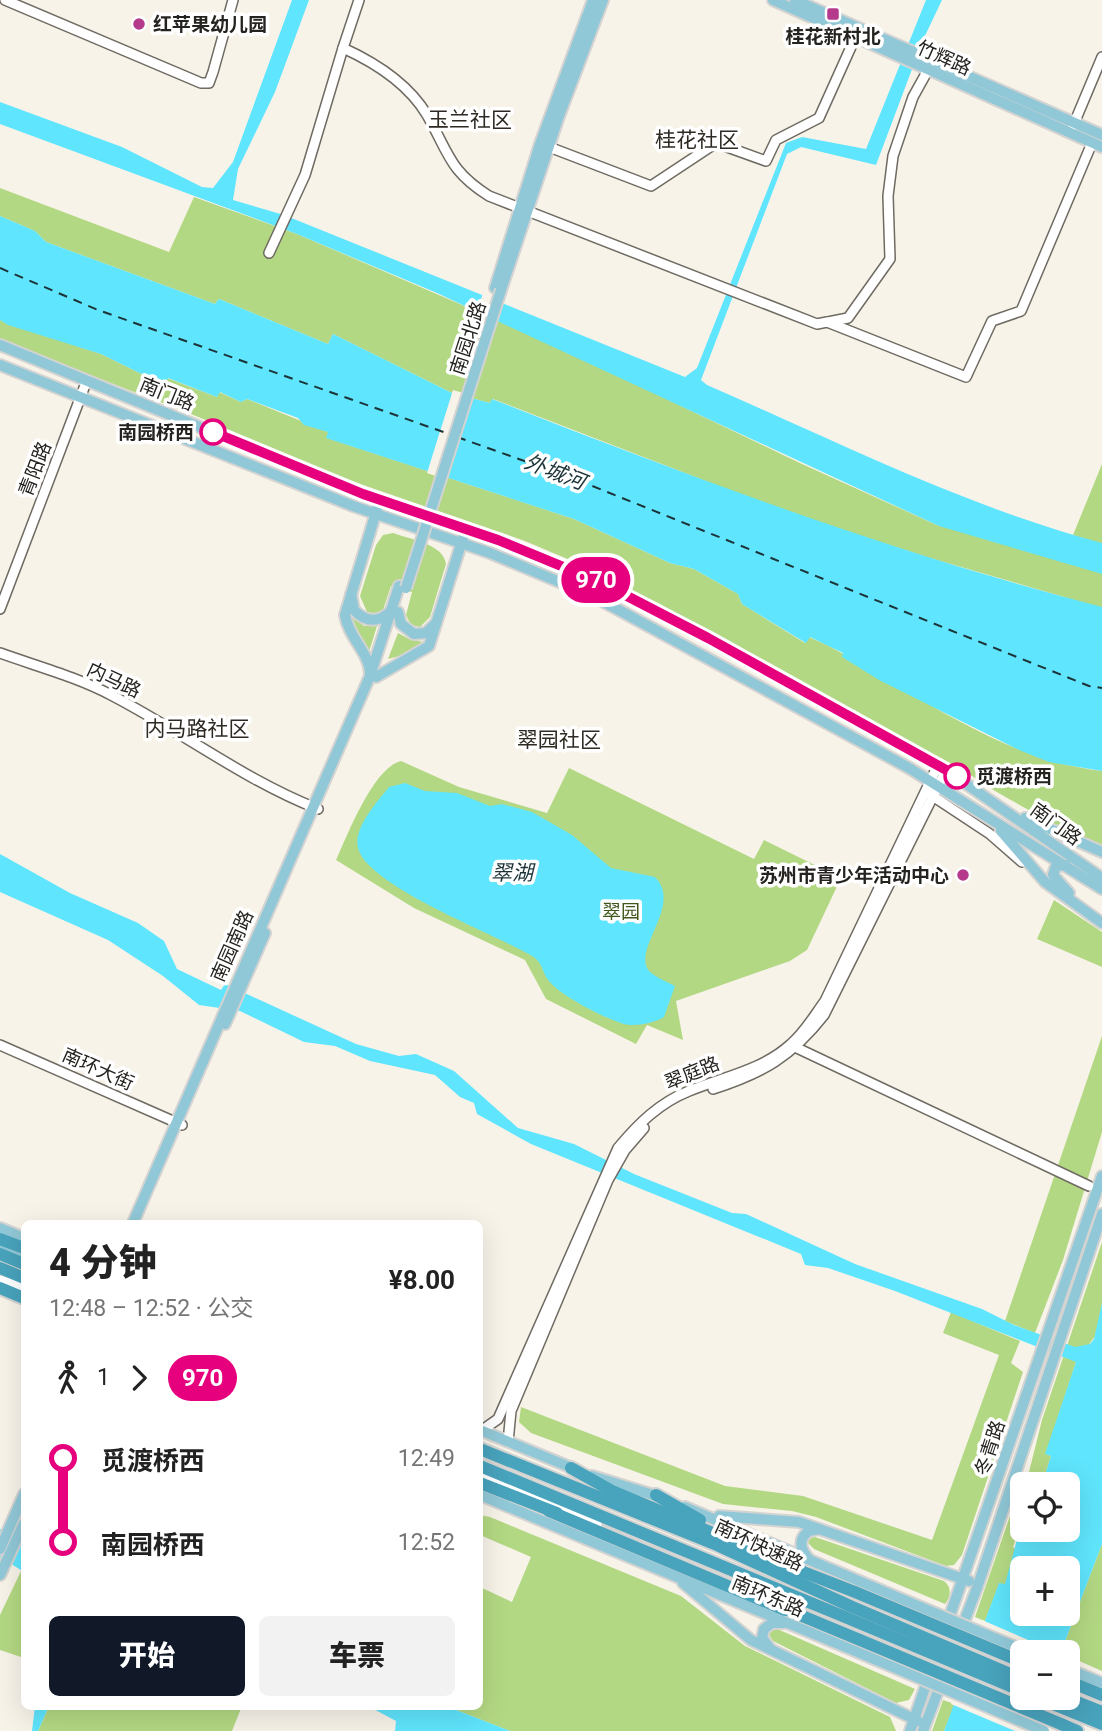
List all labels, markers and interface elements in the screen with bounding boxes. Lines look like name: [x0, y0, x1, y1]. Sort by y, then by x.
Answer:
marker: 桂花新村北: [825, 6, 841, 22]
place label: 红苹果幼儿园: [153, 13, 267, 36]
marker: 红苹果幼儿园: [131, 16, 147, 32]
place label: 桂花新村北: [785, 25, 881, 48]
street label: 竹辉路: [913, 36, 975, 80]
district label: 玉兰社区: [428, 108, 512, 132]
district label: 桂花社区: [655, 128, 739, 152]
street label: 南园北路: [445, 298, 491, 378]
street label: 南门路: [136, 373, 198, 415]
marker: 南园桥西: [200, 419, 226, 445]
place label: 南园桥西: [118, 421, 194, 444]
street label: 青阳路: [14, 438, 56, 500]
water label: 外城河: [521, 450, 592, 496]
line badge: 970: [556, 557, 636, 603]
text: 970: [575, 566, 617, 594]
street label: 内马路: [83, 658, 145, 702]
district label: 内马路社区: [145, 717, 250, 741]
district label: 翠园社区: [517, 728, 601, 752]
marker: 觅渡桥西: [944, 763, 970, 789]
place label: 觅渡桥西: [976, 765, 1052, 788]
street label: 南门路: [1026, 798, 1086, 850]
water label: 翠湖: [491, 861, 536, 885]
place label: 苏州市青少年活动中心: [759, 864, 949, 887]
marker: 苏州市青少年活动中心: [955, 867, 971, 883]
park label: 翠园: [602, 900, 640, 923]
street label: 南园南路: [206, 907, 258, 985]
street label: 南环大街: [59, 1043, 137, 1095]
street label: 翠庭路: [661, 1052, 723, 1094]
text: 4 分钟: [49, 1241, 156, 1285]
text: ¥8.00: [389, 1265, 455, 1295]
text: 12:48 – 12:52 · 公交: [49, 1295, 253, 1322]
icon: walk: [49, 1359, 87, 1397]
icon: forward: [120, 1359, 158, 1397]
text: 1: [97, 1364, 110, 1391]
text: 970: [182, 1364, 223, 1392]
street label: 冬青路: [970, 1417, 1010, 1479]
text: 12:49: [398, 1445, 455, 1472]
text: 觅渡桥西: [101, 1446, 205, 1476]
map controls: [1010, 1472, 1080, 1710]
button: locate: [1010, 1472, 1080, 1542]
street label: 南环快速路: [711, 1514, 807, 1576]
text: 12:52: [398, 1529, 455, 1556]
text: 南园桥西: [101, 1530, 205, 1560]
button: +: [1010, 1556, 1080, 1626]
street label: 南环东路: [729, 1571, 807, 1621]
button: 开始: [49, 1616, 245, 1696]
button: 车票: [259, 1616, 455, 1696]
button: −: [1010, 1640, 1080, 1710]

